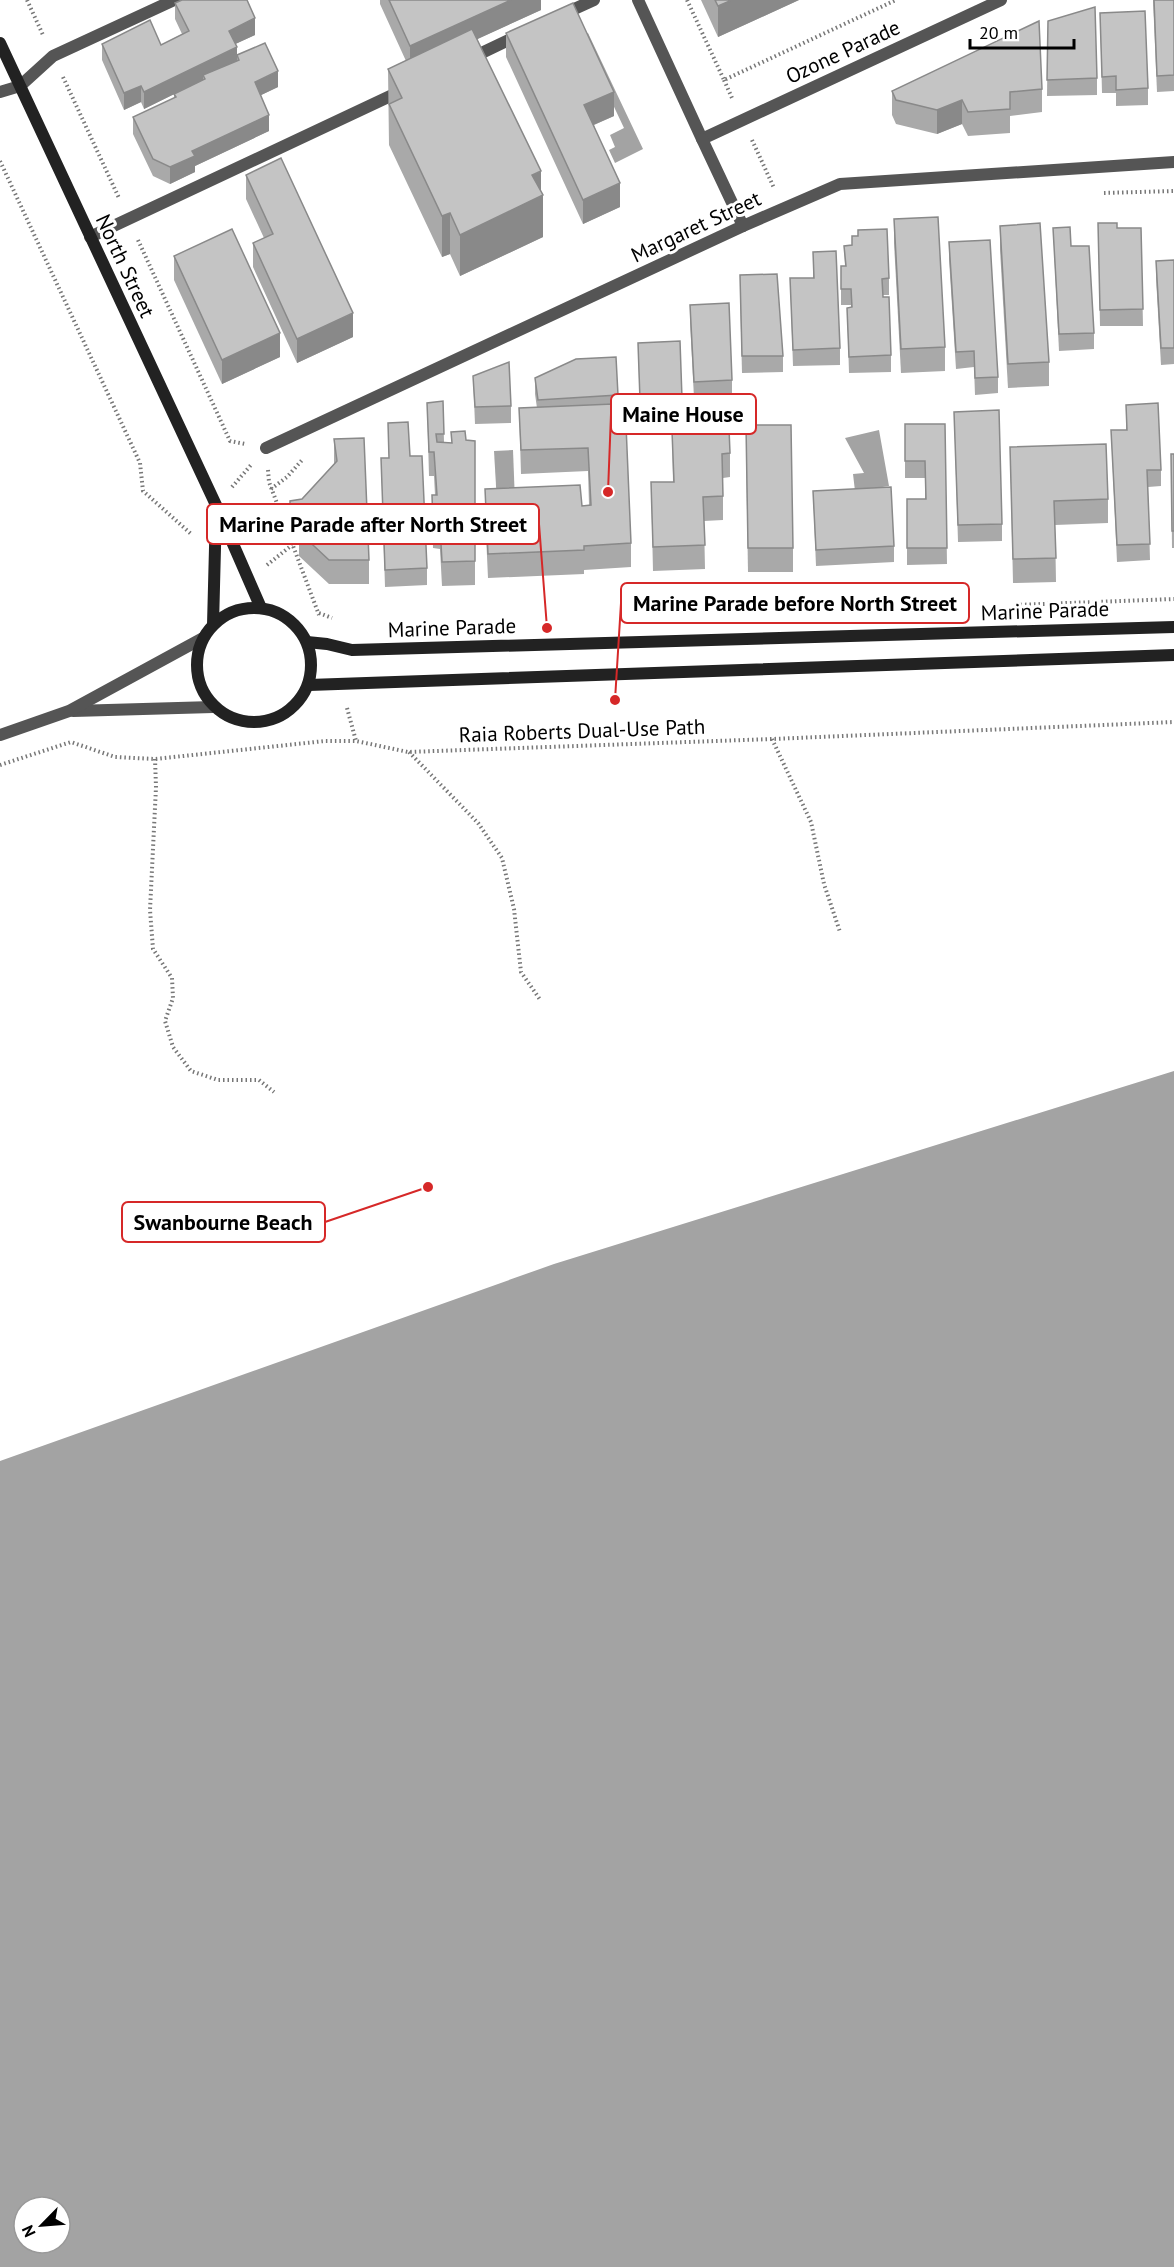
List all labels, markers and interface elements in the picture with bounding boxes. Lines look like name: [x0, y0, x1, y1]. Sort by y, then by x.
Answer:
scale bar: [970, 12, 1074, 50]
street label: Ozone Parade: [781, 13, 904, 90]
text: 20 m: [979, 21, 1018, 44]
street label: Margaret Street: [627, 185, 765, 268]
street label: North Street: [90, 210, 161, 322]
callout: Maine House: [611, 394, 756, 434]
text: Maine House: [622, 400, 744, 428]
callout: Marine Parade after North Street: [207, 504, 539, 544]
text: Marine Parade after North Street: [219, 510, 527, 538]
callout: Marine Parade before North Street: [621, 583, 969, 623]
text: Marine Parade before North Street: [633, 589, 957, 617]
street label: Marine Parade: [980, 595, 1110, 626]
street label: Marine Parade: [387, 612, 517, 643]
street label: Raia Roberts Dual-Use Path: [458, 713, 706, 748]
callout: Swanbourne Beach: [122, 1202, 325, 1242]
text: Swanbourne Beach: [134, 1208, 312, 1236]
north arrow: [12, 2195, 72, 2255]
text: N: [17, 2222, 40, 2240]

